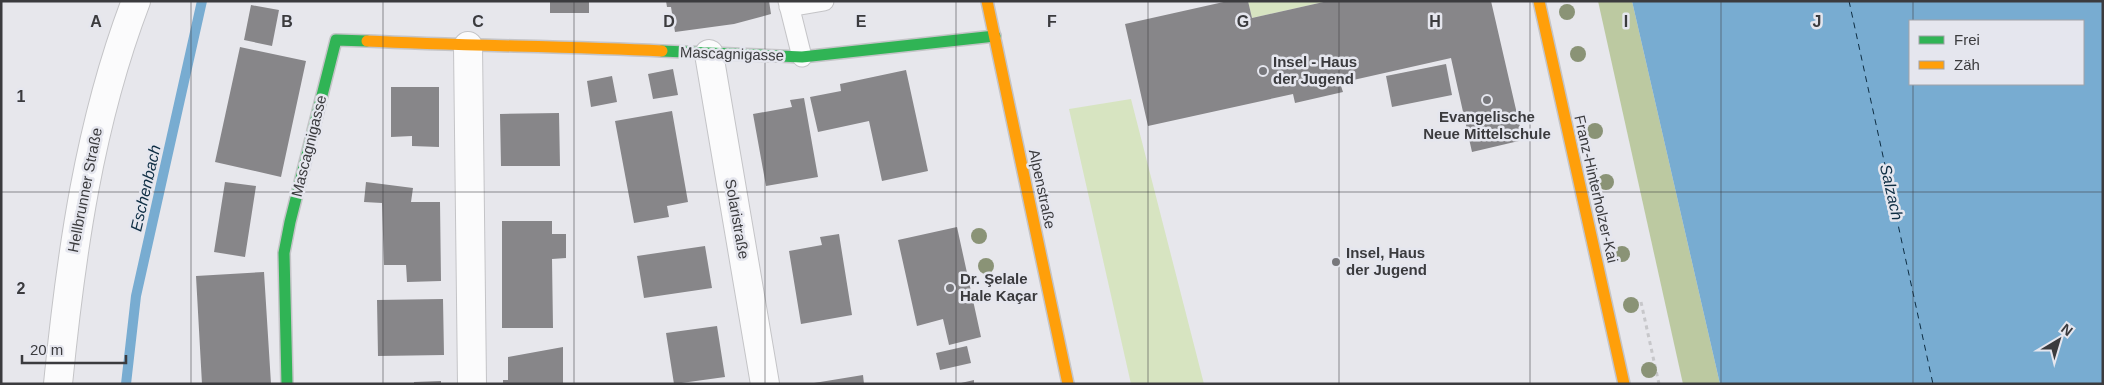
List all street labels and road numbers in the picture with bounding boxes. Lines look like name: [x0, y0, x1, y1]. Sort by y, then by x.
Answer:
street label: Mascagnigasse: [680, 43, 784, 64]
street label: Mascagnigasse: [288, 93, 329, 199]
street label: Franz-Hinterholzer-Kai: [1571, 113, 1622, 264]
street label: Hellbrunner Straße: [64, 126, 105, 254]
street label: Alpenstraße: [1026, 148, 1059, 230]
street label: Solaristraße: [722, 178, 753, 260]

